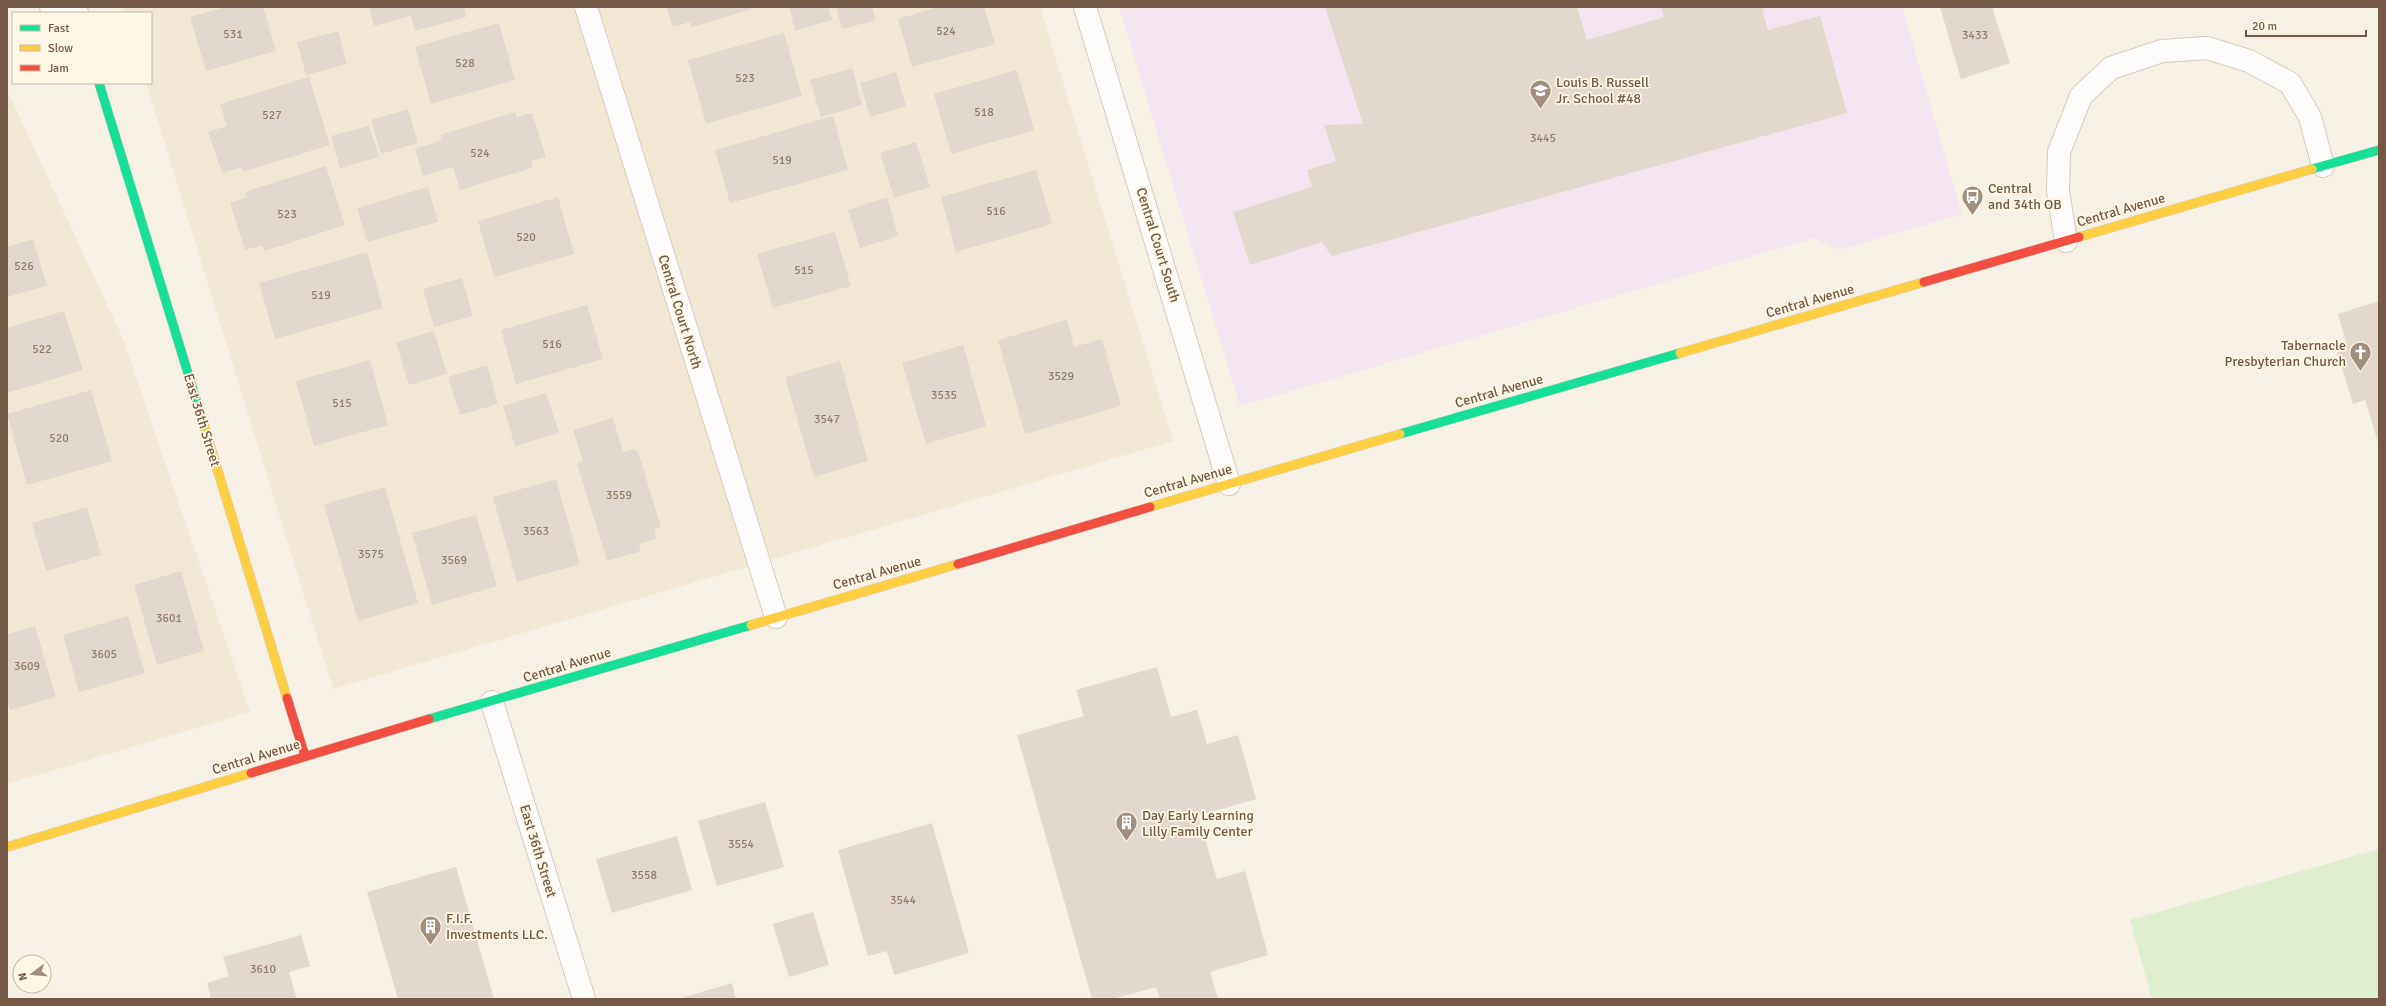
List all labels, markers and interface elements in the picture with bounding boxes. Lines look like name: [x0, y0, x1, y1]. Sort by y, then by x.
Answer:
legend: [12, 12, 152, 84]
scale bar: [2246, 12, 2366, 38]
text: 20 m: [2252, 19, 2277, 34]
text: Fast: [48, 21, 69, 36]
house number: 524: [936, 24, 956, 39]
house number: 531: [223, 27, 243, 42]
house number: 3433: [1962, 28, 1988, 43]
text: Slow: [48, 41, 73, 56]
house number: 528: [455, 56, 475, 71]
text: Jam: [48, 61, 69, 76]
house number: 523: [735, 71, 755, 86]
place label: Louis B. Russell Jr. School #48: [1556, 74, 1649, 107]
school or university icon: Louis B. Russell Jr. School #48: [1528, 77, 1554, 110]
house number: 518: [974, 105, 994, 120]
house number: 527: [262, 108, 282, 123]
house number: 3445: [1530, 131, 1556, 146]
house number: 524: [470, 146, 490, 161]
house number: 519: [772, 153, 792, 168]
place label: Central and 34th OB: [1988, 180, 2062, 213]
bus stop icon: Central and 34th OB: [1959, 183, 1985, 216]
street label: Central Court South: [1132, 186, 1184, 304]
street label: Central Avenue: [2075, 189, 2167, 231]
house number: 516: [986, 204, 1006, 219]
house number: 523: [277, 207, 297, 222]
house number: 520: [516, 230, 536, 245]
street label: Central Court North: [655, 253, 705, 371]
house number: 526: [14, 259, 34, 274]
house number: 515: [794, 263, 814, 278]
street label: Central Avenue: [1764, 280, 1856, 322]
house number: 519: [311, 288, 331, 303]
house number: 516: [542, 337, 562, 352]
place label: Tabernacle Presbyterian Church: [2225, 337, 2346, 370]
church icon: Tabernacle Presbyterian Church: [2348, 340, 2374, 373]
house number: 522: [32, 342, 52, 357]
house number: 3529: [1048, 369, 1074, 384]
street label: Central Avenue: [1453, 370, 1545, 412]
street label: East 36th Street: [180, 372, 224, 469]
house number: 3535: [931, 388, 957, 403]
house number: 515: [332, 396, 352, 411]
house number: 3547: [814, 412, 840, 427]
house number: 520: [49, 431, 69, 446]
street label: Central Avenue: [1142, 460, 1234, 502]
house number: 3559: [606, 488, 632, 503]
house number: 3563: [523, 524, 549, 539]
house number: 3575: [358, 547, 384, 562]
street label: Central Avenue: [831, 552, 923, 594]
house number: 3569: [441, 553, 467, 568]
house number: 3601: [156, 611, 182, 626]
street label: Central Avenue: [521, 644, 613, 686]
house number: 3605: [91, 647, 117, 662]
house number: 3609: [14, 659, 40, 674]
street label: Central Avenue: [210, 736, 302, 778]
street label: East 36th Street: [516, 803, 560, 900]
place label: Day Early Learning Lilly Family Center: [1142, 807, 1254, 840]
building icon: Day Early Learning Lilly Family Center: [1114, 810, 1140, 843]
house number: 3554: [728, 837, 754, 852]
house number: 3558: [631, 868, 657, 883]
house number: 3544: [890, 893, 916, 908]
place label: F.I.F. Investments LLC.: [446, 910, 548, 943]
building icon: F.I.F. Investments LLC.: [418, 913, 444, 946]
north arrow: [12, 954, 52, 994]
house number: 3610: [250, 962, 276, 977]
text: N: [16, 971, 30, 982]

